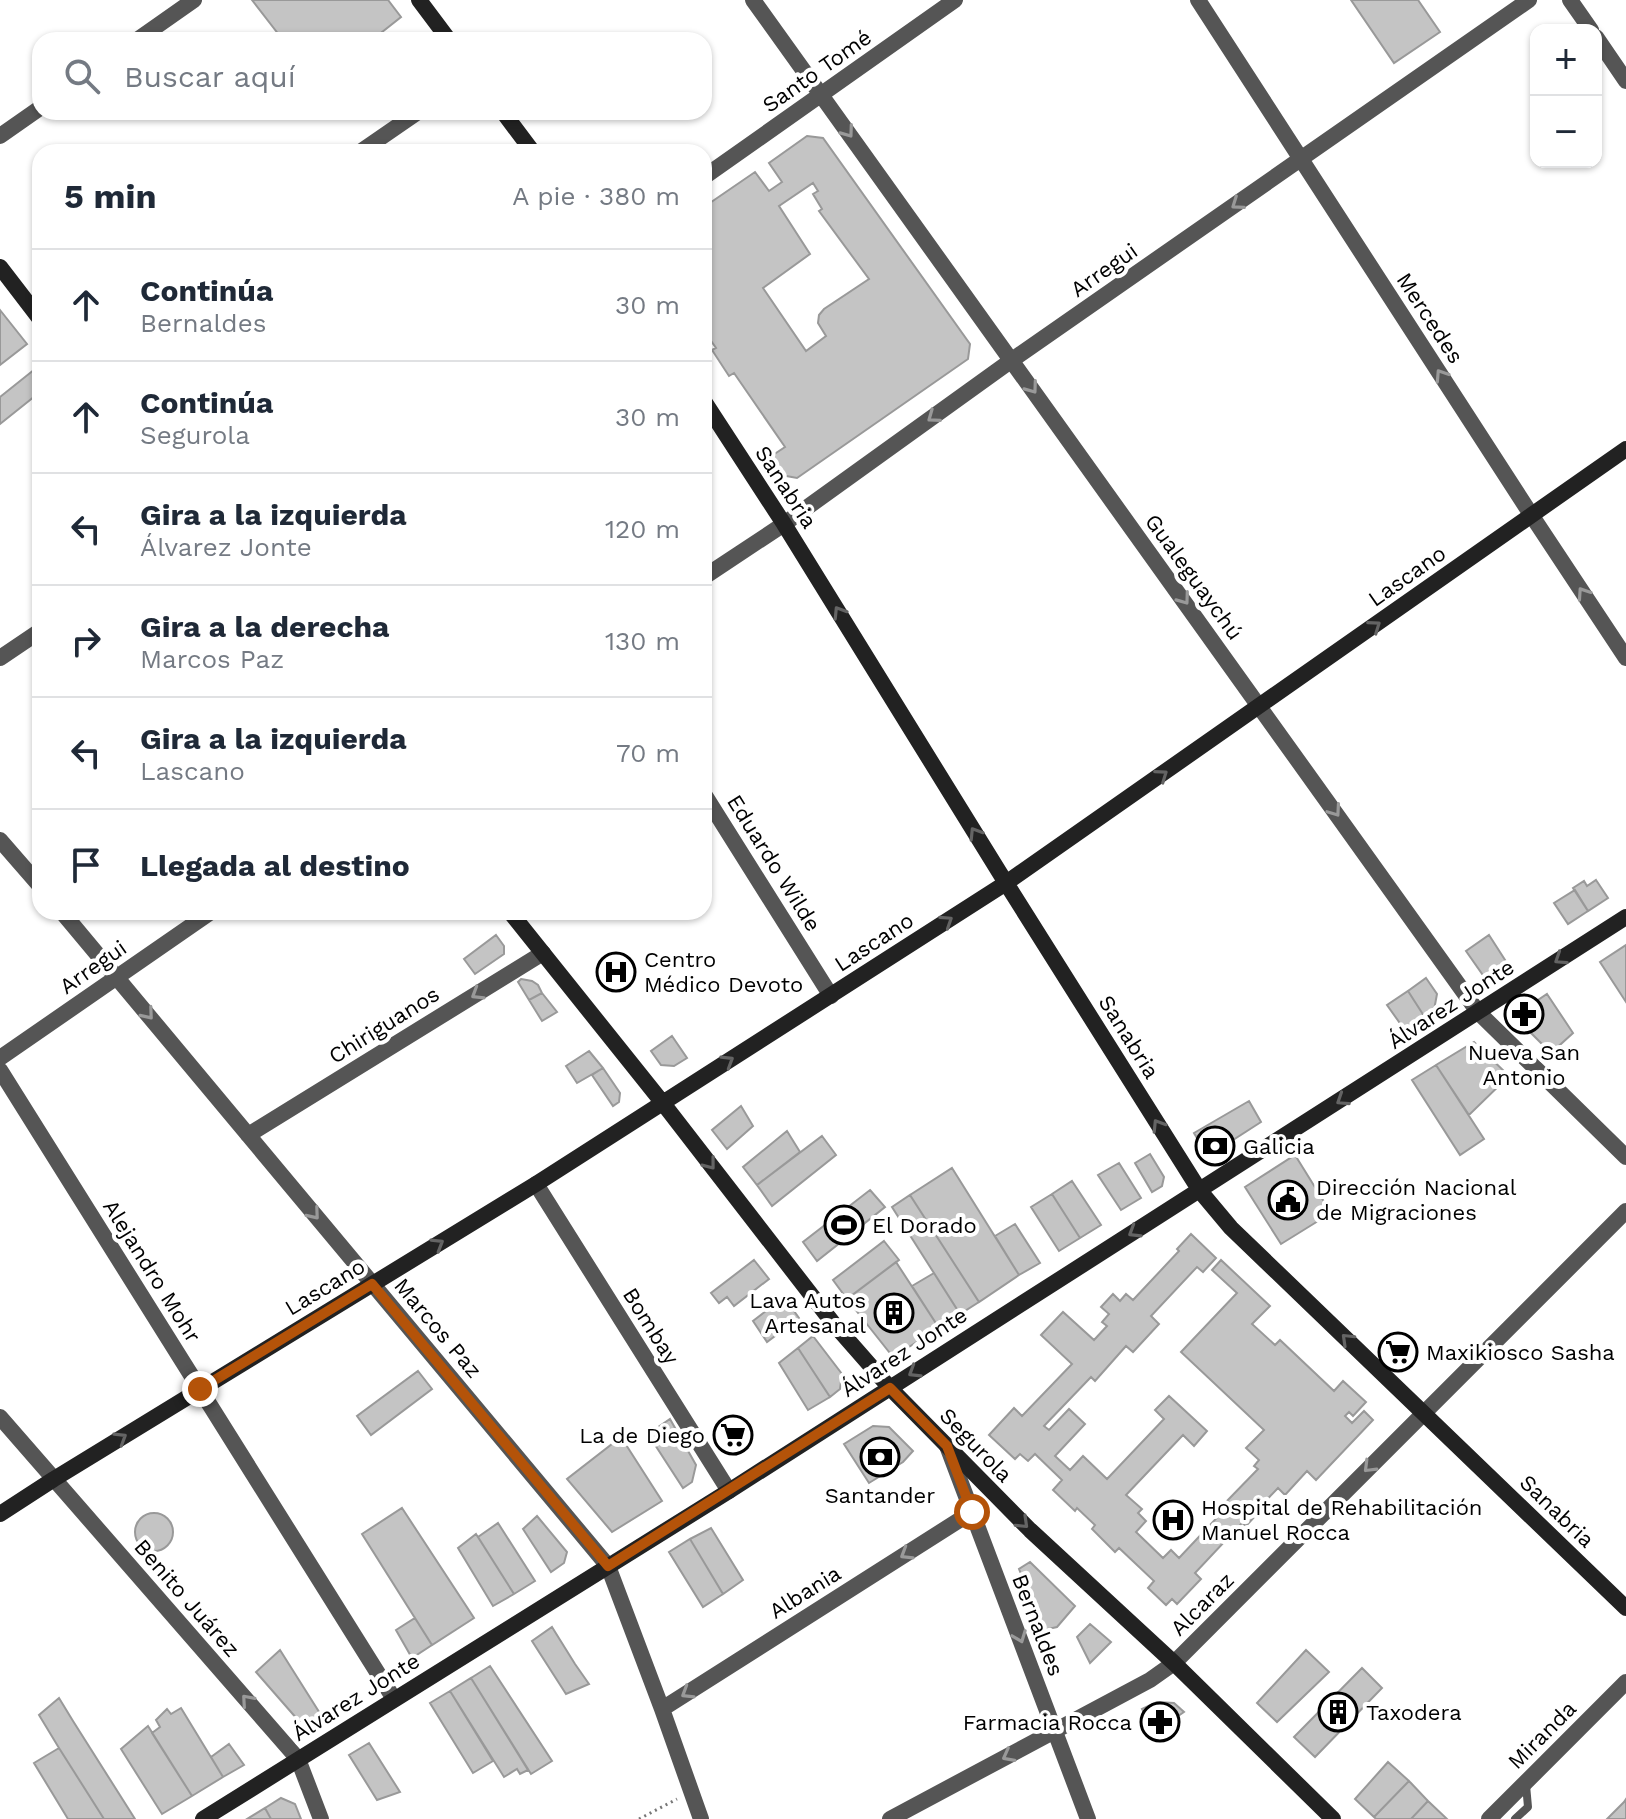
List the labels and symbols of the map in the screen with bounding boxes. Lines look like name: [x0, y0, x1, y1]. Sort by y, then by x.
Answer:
street label: Santo Tomé: [758, 24, 876, 118]
one-way arrow: [838, 123, 852, 137]
one-way arrow: [1232, 194, 1246, 209]
street label: Arregui: [1066, 238, 1142, 302]
street label: Mercedes: [1391, 268, 1469, 368]
one-way arrow: [1435, 369, 1450, 384]
one-way arrow: [1022, 380, 1037, 394]
one-way arrow: [927, 407, 941, 422]
street label: Sanabria: [750, 441, 822, 533]
street label: Gualeguaychú: [1140, 509, 1248, 645]
street label: Lascano: [1363, 540, 1451, 612]
one-way arrow: [1578, 587, 1593, 602]
one-way arrow: [1174, 591, 1189, 605]
one-way arrow: [833, 606, 848, 621]
one-way arrow: [1366, 621, 1380, 636]
one-way arrow: [1153, 770, 1167, 785]
street label: Eduardo Wilde: [722, 790, 826, 936]
one-way arrow: [1325, 802, 1340, 816]
one-way arrow: [970, 827, 985, 842]
street label: Lascano: [830, 907, 918, 977]
one-way arrow: [938, 916, 953, 931]
street label: Arregui: [55, 935, 131, 999]
place label: Centro Médico Devoto: [644, 947, 803, 997]
one-way arrow: [1555, 950, 1569, 965]
hospital icon: Centro Médico Devoto: [595, 951, 637, 993]
street label: Álvarez Jonte: [1383, 954, 1519, 1054]
street label: Chiriguanos: [324, 981, 444, 1069]
one-way arrow: [471, 984, 486, 1000]
street label: Sanabria: [1094, 991, 1164, 1083]
pharmacy icon: Nueva San Antonio: [1503, 993, 1545, 1035]
one-way arrow: [138, 1005, 153, 1020]
place label: Nueva San Antonio: [1468, 1040, 1580, 1090]
one-way arrow: [719, 1055, 734, 1070]
one-way arrow: [1336, 1090, 1350, 1105]
one-way arrow: [1153, 1119, 1168, 1133]
bank icon: Galicia: [1194, 1125, 1236, 1167]
place label: Galicia: [1243, 1134, 1315, 1159]
one-way arrow: [700, 1155, 714, 1170]
place label: Dirección Nacional de Migraciones: [1316, 1175, 1517, 1225]
public building icon: Dirección Nacional de Migraciones: [1267, 1179, 1309, 1221]
street label: Alejandro Mohr: [98, 1195, 206, 1347]
sports icon: El Dorado: [823, 1204, 865, 1246]
one-way arrow: [304, 1205, 319, 1220]
place label: El Dorado: [872, 1213, 977, 1238]
one-way arrow: [1128, 1223, 1143, 1238]
one-way arrow: [429, 1238, 444, 1254]
street label: Lascano: [281, 1253, 369, 1321]
street label: Marcos Paz: [389, 1273, 487, 1383]
street label: Bombay: [618, 1283, 685, 1369]
place label: Lava Autos Artesanal: [749, 1288, 866, 1338]
building icon: Lava Autos Artesanal: [873, 1292, 915, 1334]
street label: Álvarez Jonte: [836, 1302, 972, 1402]
supermarket icon: Maxikiosco Sasha: [1377, 1331, 1419, 1373]
one-way arrow: [1342, 1333, 1356, 1348]
place label: Maxikiosco Sasha: [1426, 1340, 1615, 1365]
one-way arrow: [909, 1363, 923, 1378]
route end: [182, 1371, 218, 1407]
street label: Segurola: [935, 1403, 1017, 1487]
supermarket icon: La de Diego: [712, 1414, 754, 1456]
place label: La de Diego: [579, 1423, 705, 1448]
one-way arrow: [112, 1432, 127, 1447]
bank icon: Santander: [859, 1436, 901, 1478]
one-way arrow: [1363, 1458, 1378, 1472]
street label: Sanabria: [1515, 1470, 1599, 1552]
place label: Santander: [825, 1483, 935, 1508]
route start: [954, 1494, 990, 1530]
place label: Hospital de Rehabilitación Manuel Rocca: [1201, 1495, 1482, 1545]
hospital icon: Hospital de Rehabilitación Manuel Rocca: [1152, 1499, 1194, 1541]
one-way arrow: [1014, 1514, 1028, 1528]
street label: Benito Juárez: [129, 1534, 245, 1662]
one-way arrow: [901, 1544, 915, 1559]
street label: Albania: [765, 1560, 845, 1624]
street label: Alcaraz: [1165, 1567, 1239, 1641]
street label: Bernaldes: [1007, 1571, 1069, 1679]
one-way arrow: [1010, 1629, 1027, 1643]
street label: Álvarez Jonte: [288, 1648, 424, 1746]
one-way arrow: [681, 1683, 696, 1698]
building icon: Taxodera: [1317, 1691, 1359, 1733]
one-way arrow: [242, 1694, 257, 1709]
street label: Miranda: [1503, 1696, 1581, 1774]
place label: Taxodera: [1366, 1700, 1462, 1725]
pharmacy icon: Farmacia Rocca: [1139, 1701, 1181, 1743]
place label: Farmacia Rocca: [963, 1710, 1132, 1735]
one-way arrow: [1003, 1746, 1017, 1762]

